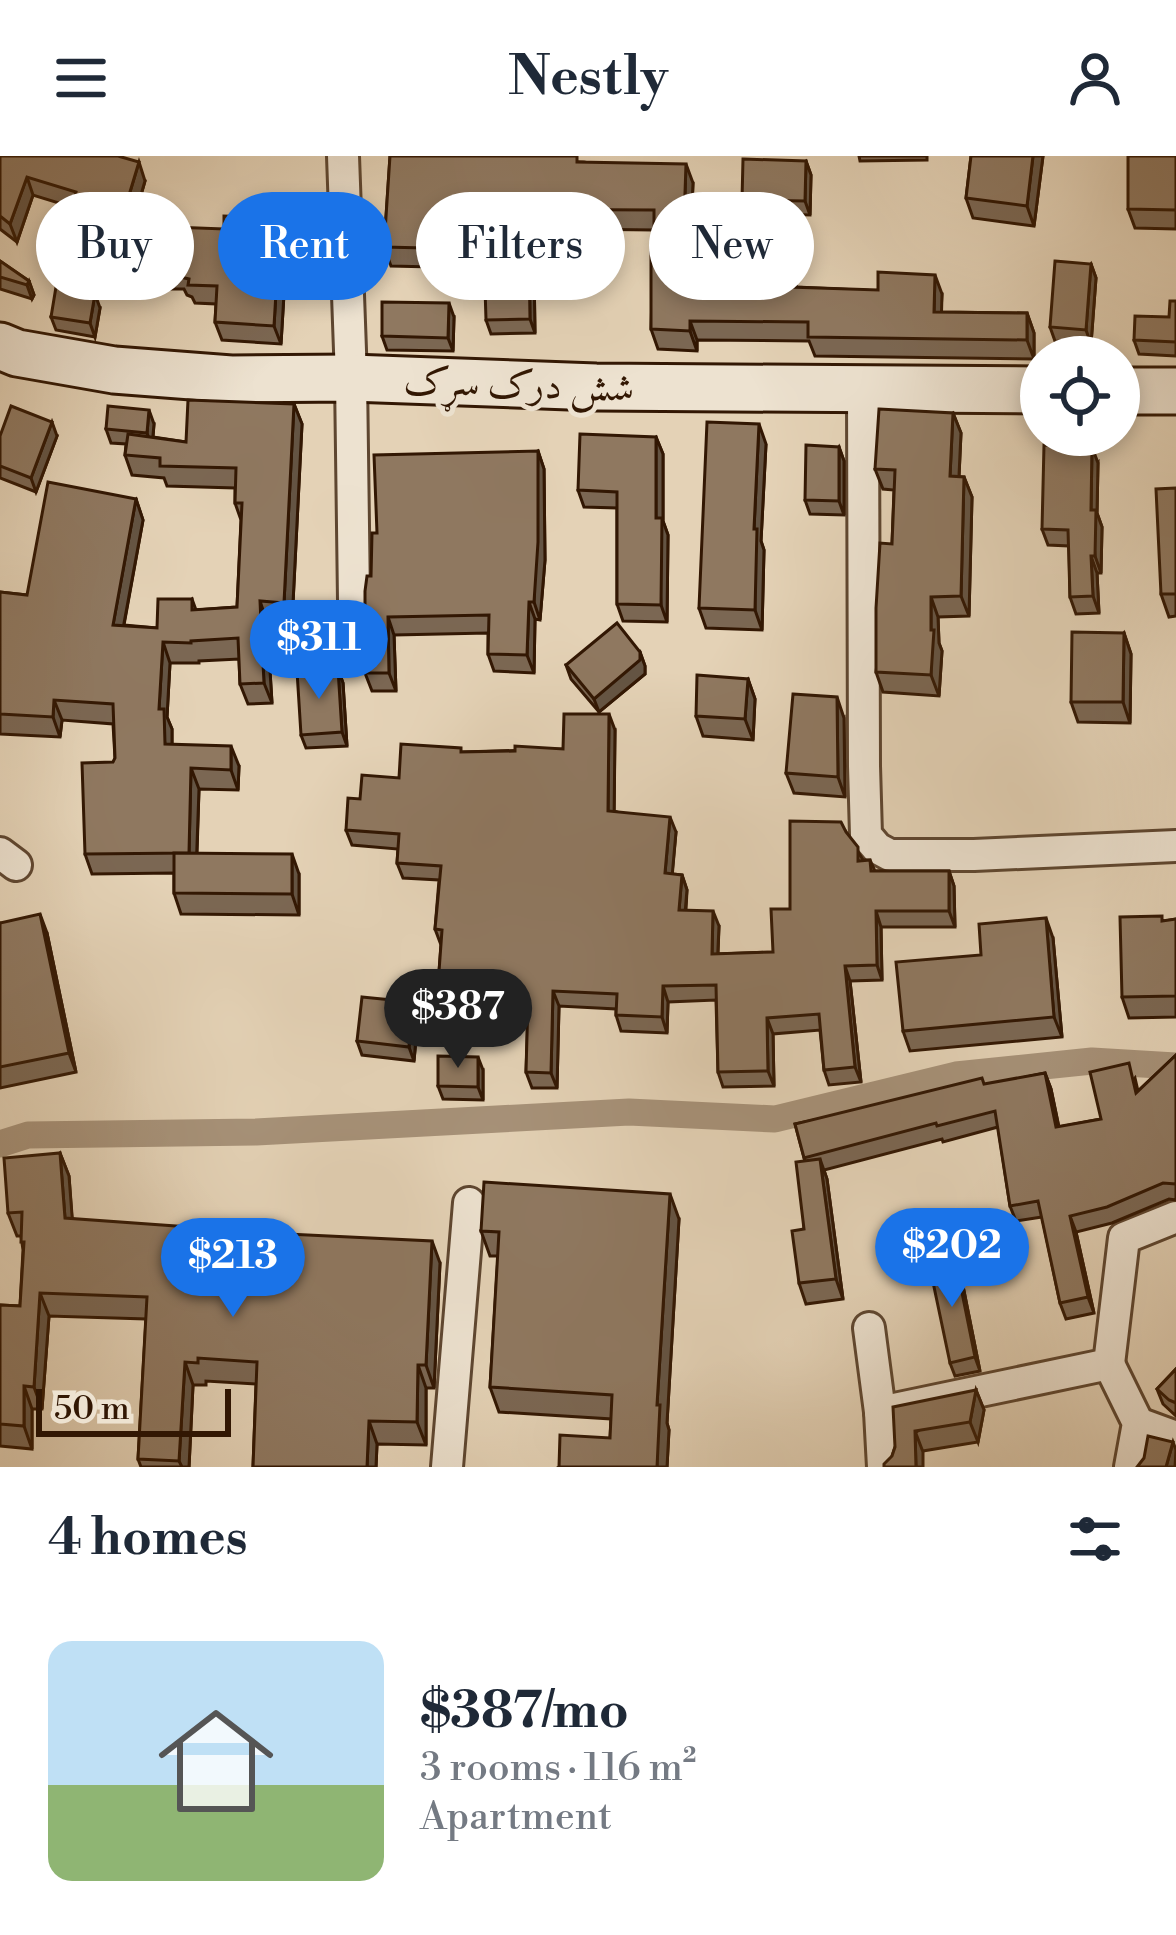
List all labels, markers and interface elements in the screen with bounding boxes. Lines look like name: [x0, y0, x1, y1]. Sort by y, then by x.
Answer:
text: Nestly: [508, 44, 668, 112]
icon: menu: [48, 45, 114, 111]
icon: person: [1062, 45, 1128, 111]
chip: Buy: [36, 192, 194, 300]
chip: Rent: [218, 192, 392, 300]
chip: Filters: [416, 192, 625, 300]
chip: New: [649, 192, 814, 300]
map controls: [1020, 336, 1140, 456]
button: locate: [1020, 336, 1140, 456]
street label: شش درک سړک: [403, 357, 635, 418]
pin: $311: [248, 600, 390, 702]
text: $311: [277, 614, 361, 663]
pin: $387: [387, 969, 529, 1071]
text: $387: [411, 983, 505, 1032]
pin: $202: [881, 1208, 1023, 1310]
pin: $213: [162, 1218, 304, 1320]
text: $202: [902, 1222, 1002, 1271]
text: $213: [188, 1232, 278, 1281]
scale bar: [36, 1383, 231, 1436]
text: 50 m: [54, 1389, 130, 1430]
icon: filters: [1062, 1506, 1128, 1572]
text: 4 homes: [48, 1507, 248, 1571]
text: $387/mo: [420, 1680, 629, 1744]
icon: home: [144, 1689, 288, 1833]
text: 3 rooms · 116 m²: [420, 1744, 697, 1793]
text: Apartment: [420, 1793, 612, 1842]

